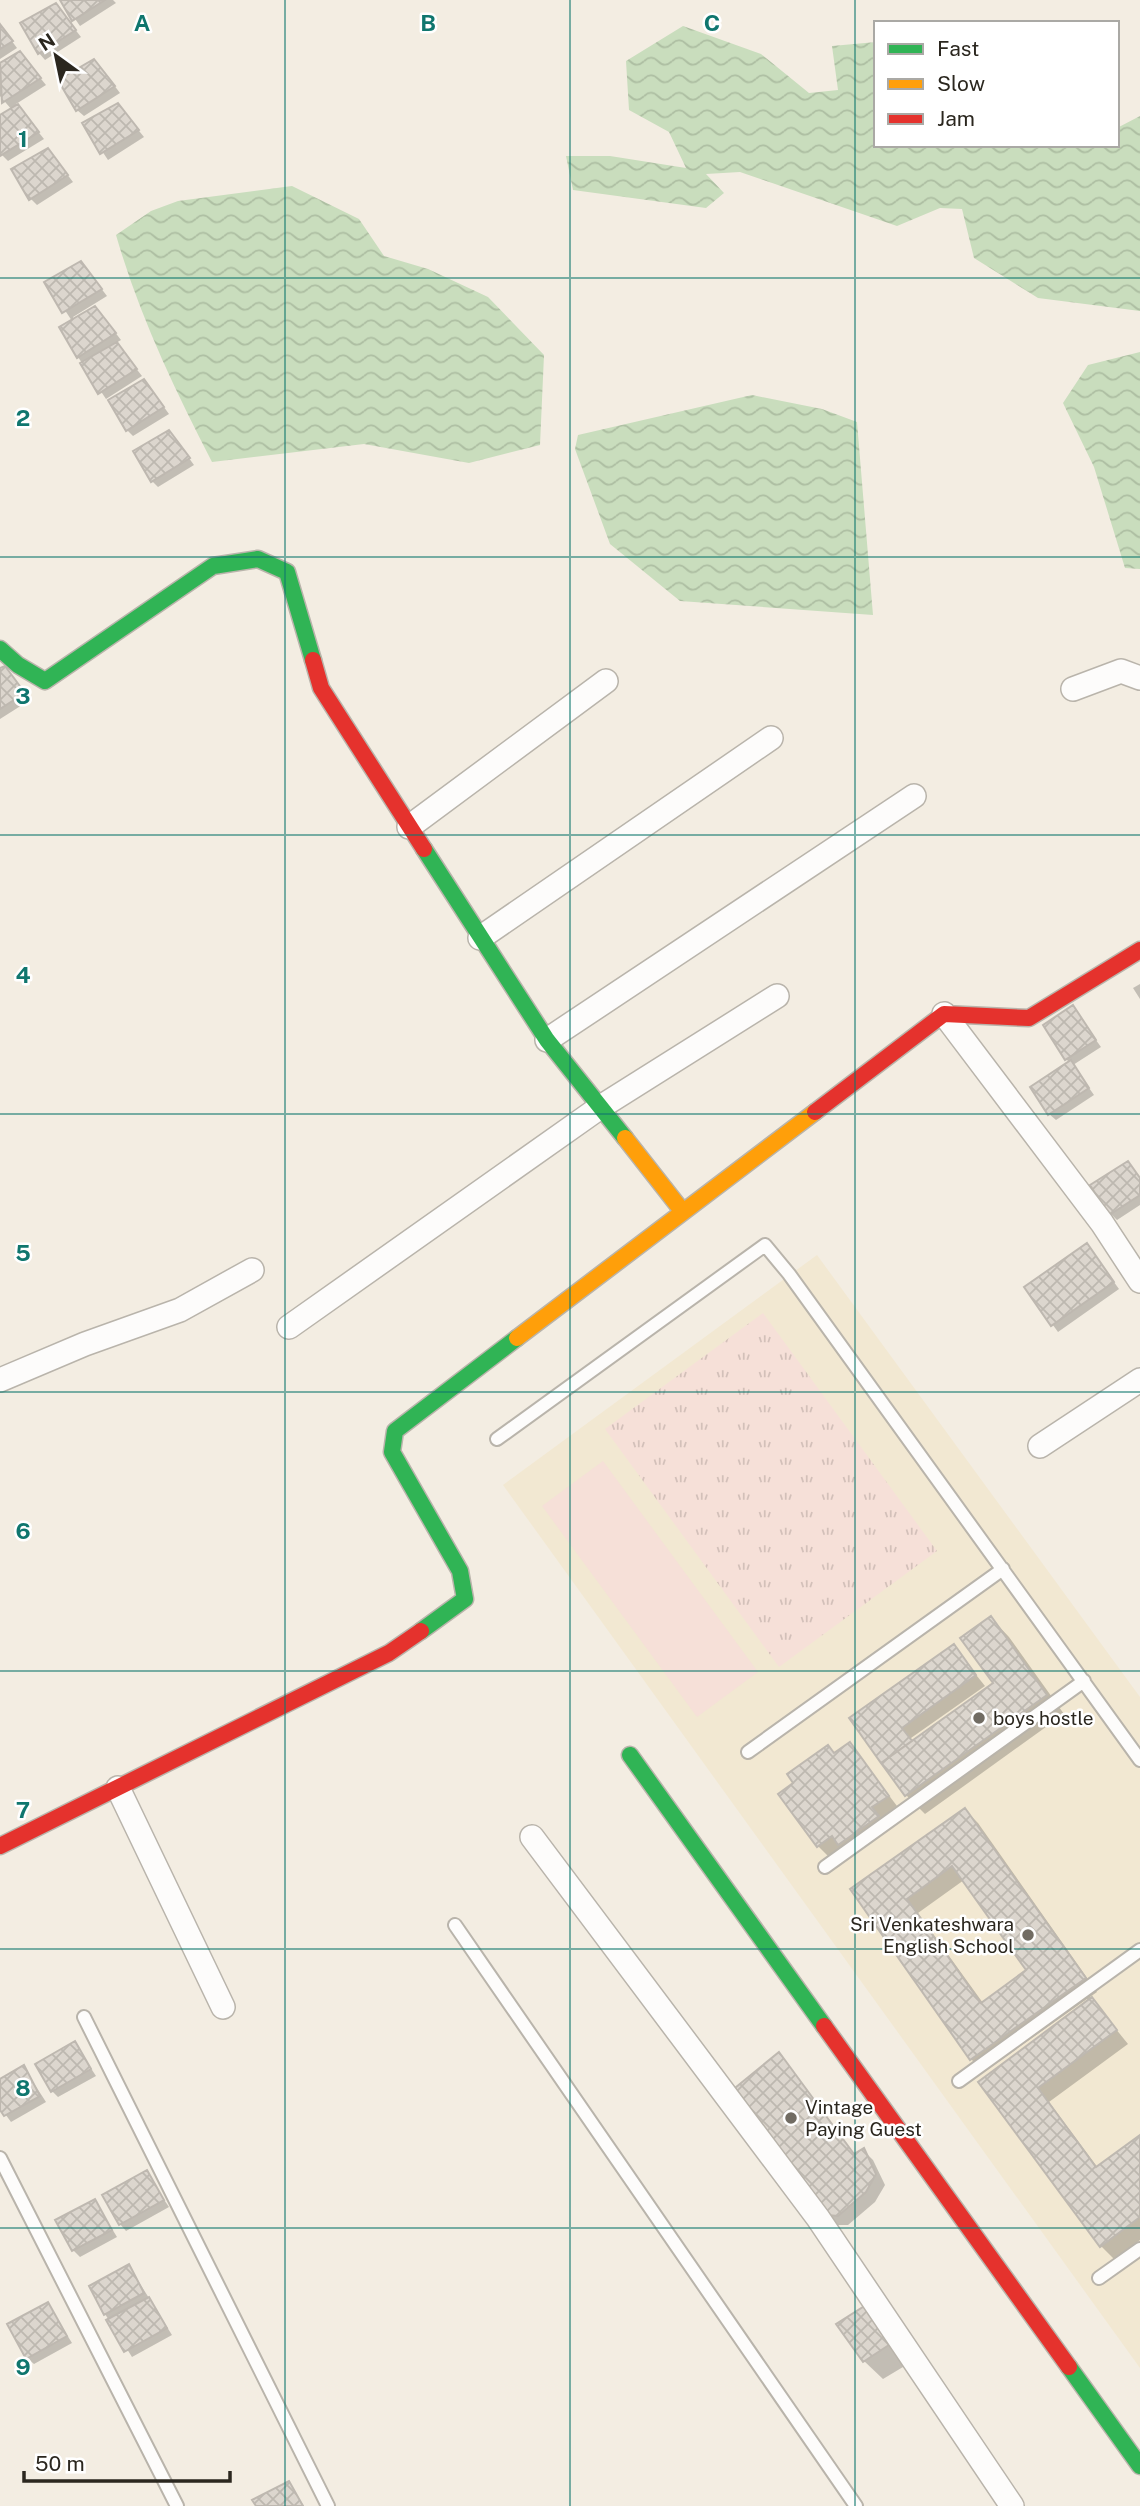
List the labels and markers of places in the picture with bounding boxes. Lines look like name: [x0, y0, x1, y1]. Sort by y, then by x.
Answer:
place label: boys hostle: [993, 1707, 1094, 1729]
marker: boys hostle: [971, 1710, 987, 1726]
place label: Sri Venkateshwara English School: [850, 1913, 1014, 1957]
marker: Sri Venkateshwara English School: [1020, 1927, 1036, 1943]
place label: Vintage Paying Guest: [805, 2096, 922, 2140]
marker: Vintage Paying Guest: [783, 2110, 799, 2126]

